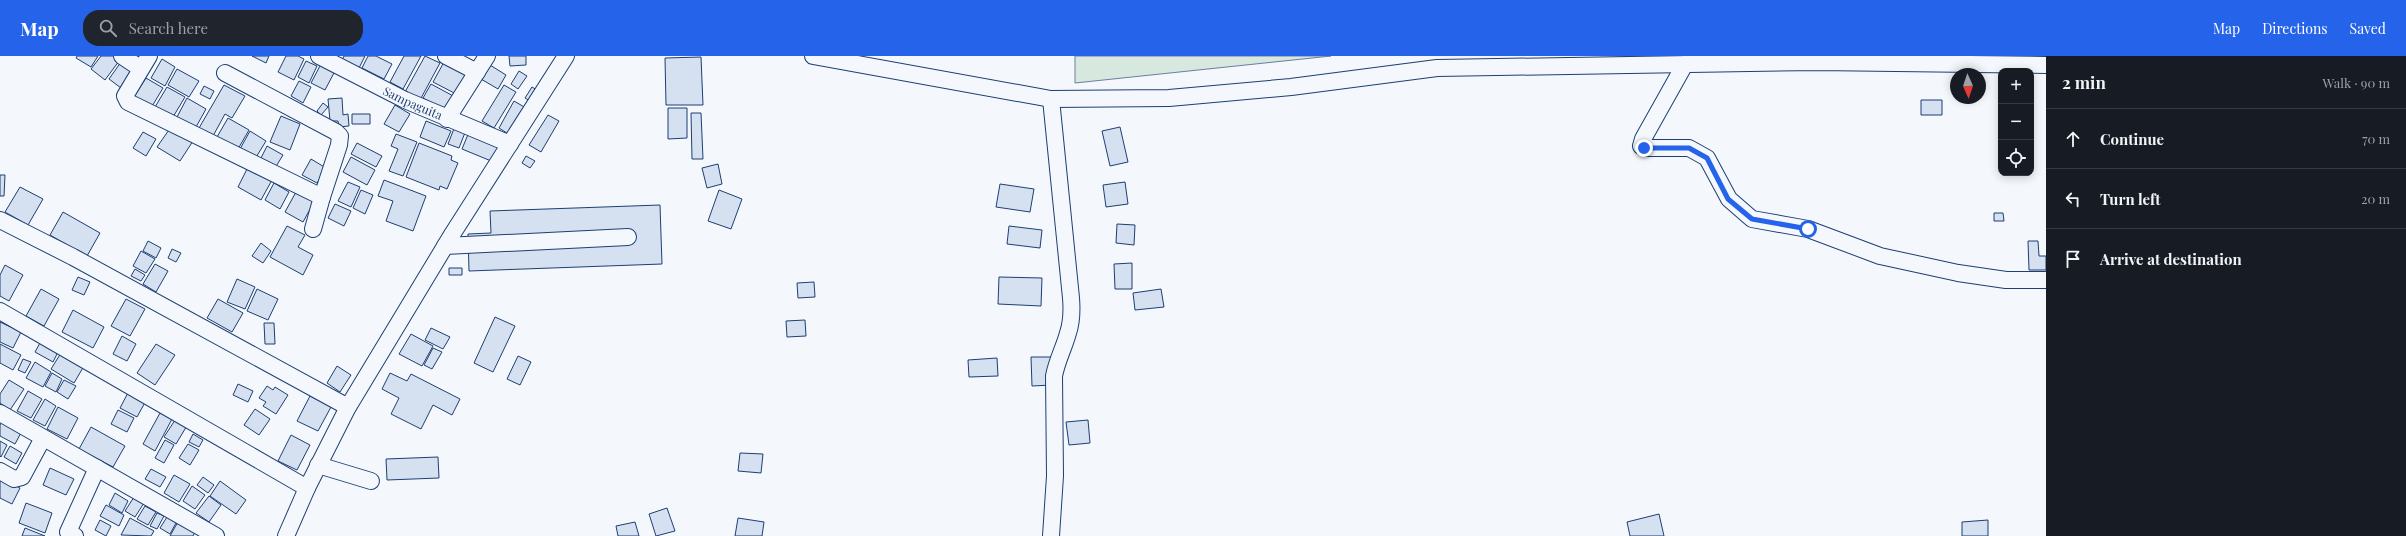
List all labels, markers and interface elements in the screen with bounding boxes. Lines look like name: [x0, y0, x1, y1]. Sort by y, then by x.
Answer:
search box: [83, 10, 363, 46]
text: Map: [20, 15, 59, 41]
icon: search: [97, 17, 119, 39]
text: Search here: [129, 18, 208, 38]
text: Map: [2213, 19, 2240, 38]
text: Directions: [2262, 19, 2328, 38]
text: Saved: [2350, 19, 2386, 38]
north arrow: [1950, 68, 1986, 104]
map controls: [1998, 68, 2034, 176]
button: +: [1998, 68, 2034, 104]
text: 2 min: [2062, 71, 2106, 93]
text: Walk · 90 m: [2323, 74, 2390, 91]
street label: Sampaguita: [381, 82, 445, 123]
button: −: [1998, 104, 2034, 140]
icon: ahead: [2062, 128, 2084, 150]
text: Continue: [2100, 129, 2164, 149]
text: 70 m: [2362, 130, 2390, 147]
route end: [1635, 139, 1653, 157]
button: locate: [1998, 140, 2034, 176]
icon: left: [2062, 188, 2084, 210]
text: Turn left: [2100, 189, 2161, 209]
text: 20 m: [2361, 190, 2390, 207]
route start: [1799, 220, 1817, 238]
icon: arrive: [2062, 248, 2084, 270]
text: Arrive at destination: [2100, 249, 2242, 269]

